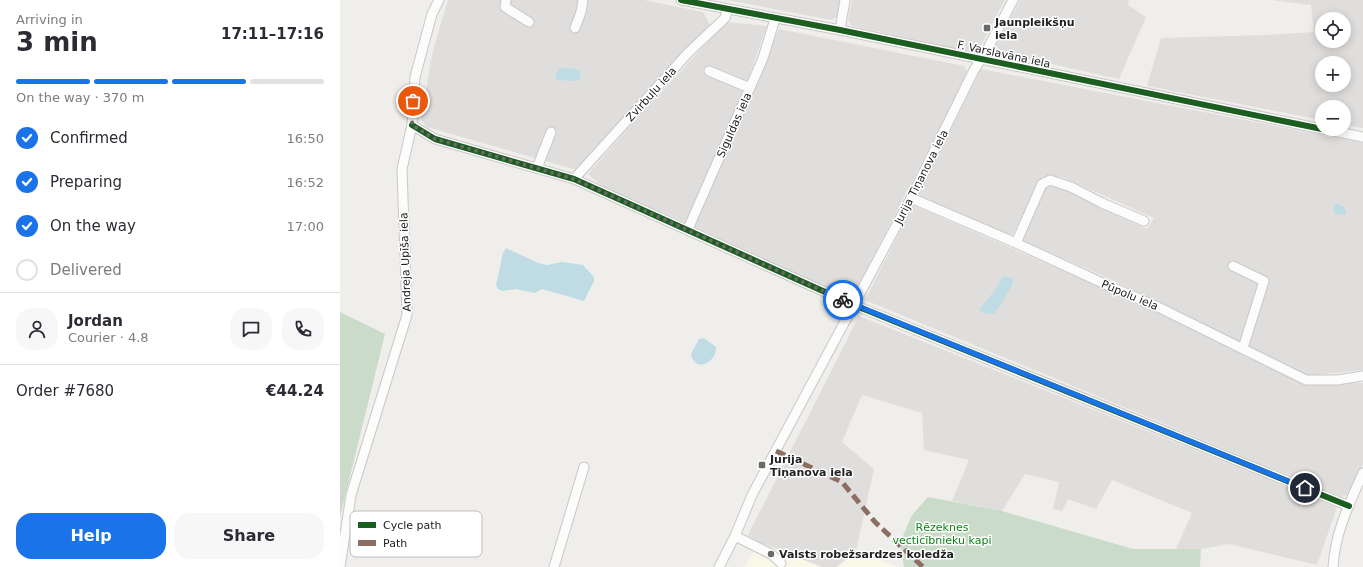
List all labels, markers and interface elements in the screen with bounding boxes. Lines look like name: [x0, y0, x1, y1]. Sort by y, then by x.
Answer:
text: Arriving in: [16, 12, 83, 27]
map controls: [1315, 12, 1351, 136]
button: locate: [1315, 12, 1351, 48]
place label: Jaunpleikšņu iela: [994, 16, 1075, 42]
marker: Jaunpleikšņu iela: [982, 23, 992, 33]
text: 17:11–17:16: [221, 25, 324, 43]
text: 3 min: [16, 27, 98, 57]
street label: F. Varslavāna iela: [956, 38, 1052, 71]
button: +: [1315, 56, 1351, 92]
street label: Zvirbuļu iela: [624, 64, 679, 124]
pin: [396, 84, 430, 118]
text: On the way · 370 m: [16, 90, 144, 105]
icon: bag: [402, 90, 424, 112]
street label: Siguldas iela: [714, 91, 755, 160]
button: −: [1315, 100, 1351, 136]
icon: check: [16, 127, 38, 149]
street label: Jurija Tiņanova iela: [892, 128, 951, 228]
text: Confirmed: [50, 129, 128, 147]
text: 16:50: [287, 131, 324, 146]
icon: check: [16, 171, 38, 193]
text: Preparing: [50, 173, 122, 191]
text: 16:52: [287, 175, 324, 190]
street label: Andreja Upīša iela: [397, 212, 414, 312]
icon: check: [16, 215, 38, 237]
text: On the way: [50, 217, 136, 235]
text: 17:00: [287, 219, 324, 234]
text: Delivered: [50, 261, 122, 279]
street label: Pūpolu iela: [1099, 278, 1160, 313]
courier: [823, 280, 863, 320]
icon: bike: [832, 289, 854, 311]
button: person: [16, 308, 58, 350]
button: chat: [230, 308, 272, 350]
button: phone: [282, 308, 324, 350]
text: Jordan: [68, 312, 123, 330]
text: Courier · 4.8: [68, 330, 149, 345]
text: Order #7680: [16, 382, 114, 400]
text: €44.24: [266, 382, 324, 400]
place label: Jurija Tiņanova iela: [769, 453, 853, 479]
marker: Jurija Tiņanova iela: [757, 460, 767, 470]
pin: [1288, 471, 1322, 505]
icon: home: [1294, 477, 1316, 499]
legend: [350, 511, 482, 557]
button: Help: [16, 513, 166, 559]
button: Share: [174, 513, 324, 559]
text: Cycle path: [383, 519, 442, 532]
park label: Rēzeknes vecticībnieku kapi: [892, 521, 992, 547]
text: Path: [383, 537, 407, 550]
place label: Valsts robežsardzes koledža: [779, 548, 954, 561]
marker: Valsts robežsardzes koledža: [766, 549, 776, 559]

